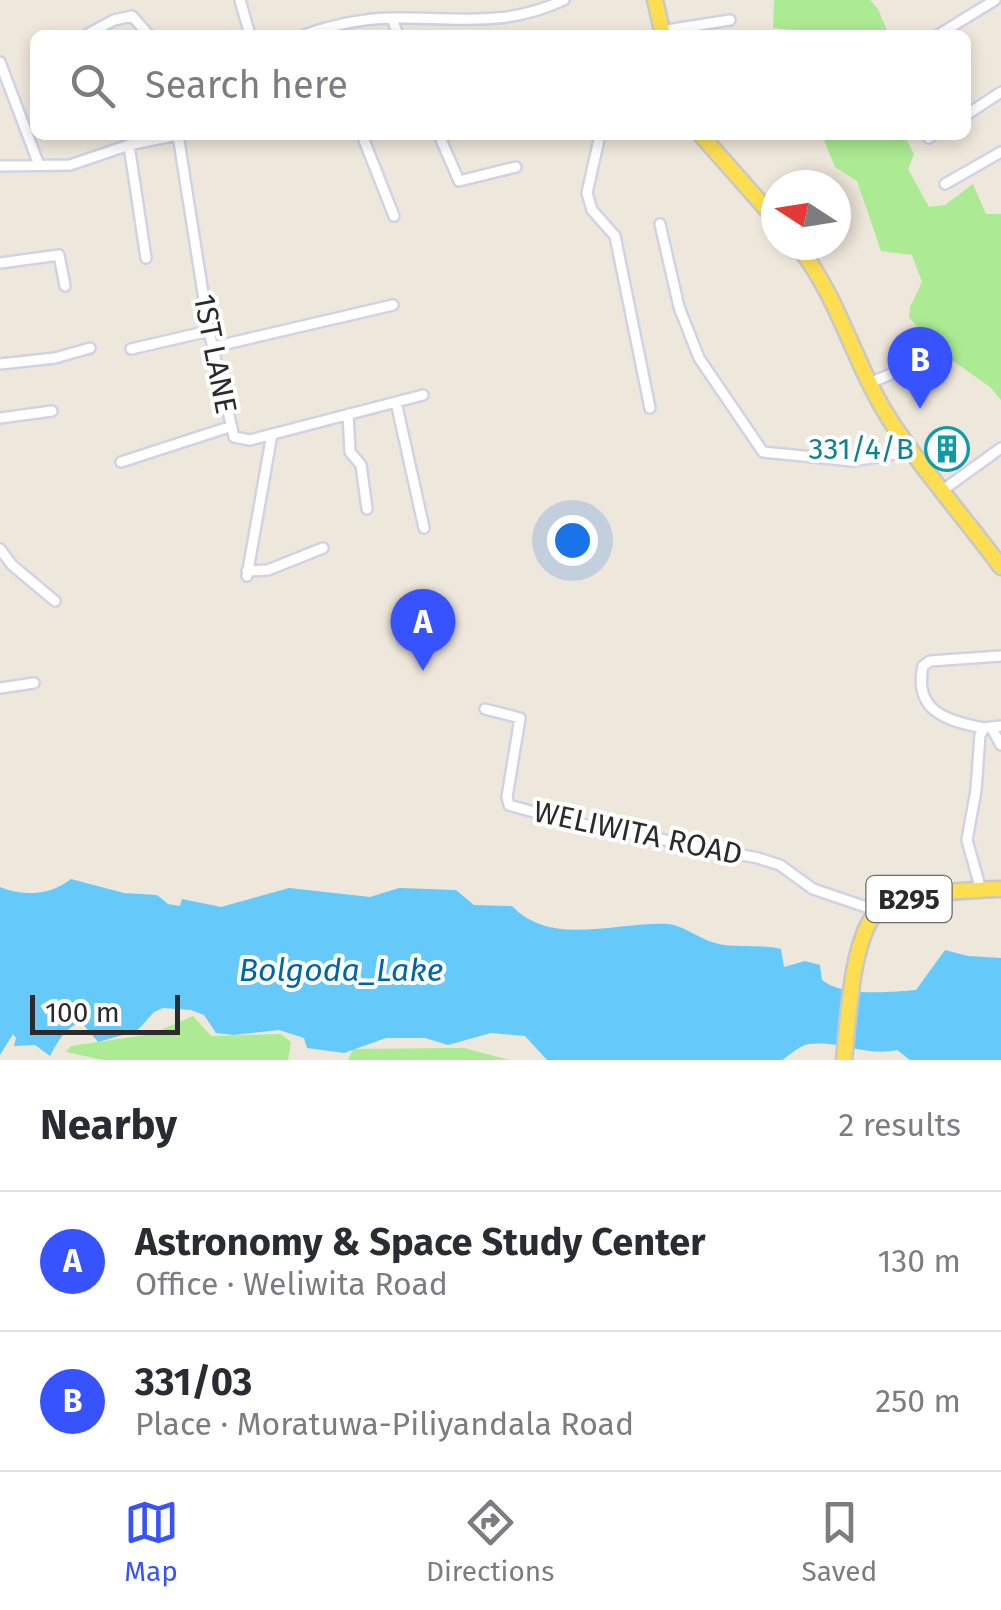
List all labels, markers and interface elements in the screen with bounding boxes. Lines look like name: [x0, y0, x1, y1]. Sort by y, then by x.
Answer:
search box: [30, 30, 971, 140]
icon: search: [65, 58, 120, 113]
text: Search here: [145, 62, 348, 108]
north arrow: [761, 170, 851, 260]
street label: 1ST LANE: [186, 291, 244, 417]
pin: B: [888, 326, 952, 409]
building icon: 331/4/B: [924, 426, 970, 472]
place label: 331/4/B: [809, 431, 914, 467]
your location: [547, 515, 598, 566]
pin: A: [390, 588, 456, 671]
street label: WELIWITA ROAD: [530, 793, 746, 873]
road number: B295: [866, 876, 952, 922]
water label: Bolgoda_Lake: [239, 951, 443, 989]
scale bar: [30, 990, 180, 1034]
text: 100 m: [45, 996, 120, 1029]
text: Nearby: [40, 1100, 177, 1150]
text: 2 results: [838, 1106, 961, 1144]
text: Astronomy & Space Study Center: [135, 1219, 705, 1265]
text: A: [63, 1242, 82, 1280]
text: 130 m: [877, 1242, 961, 1280]
text: Office · Weliwita Road: [135, 1265, 448, 1303]
text: 331/03: [135, 1359, 252, 1405]
text: B: [63, 1382, 82, 1420]
text: 250 m: [875, 1382, 961, 1420]
text: Place · Moratuwa-Piliyandala Road: [135, 1405, 634, 1443]
tab: Map: [124, 1495, 179, 1588]
tab: Directions: [426, 1495, 554, 1588]
tab: Saved: [802, 1495, 877, 1588]

